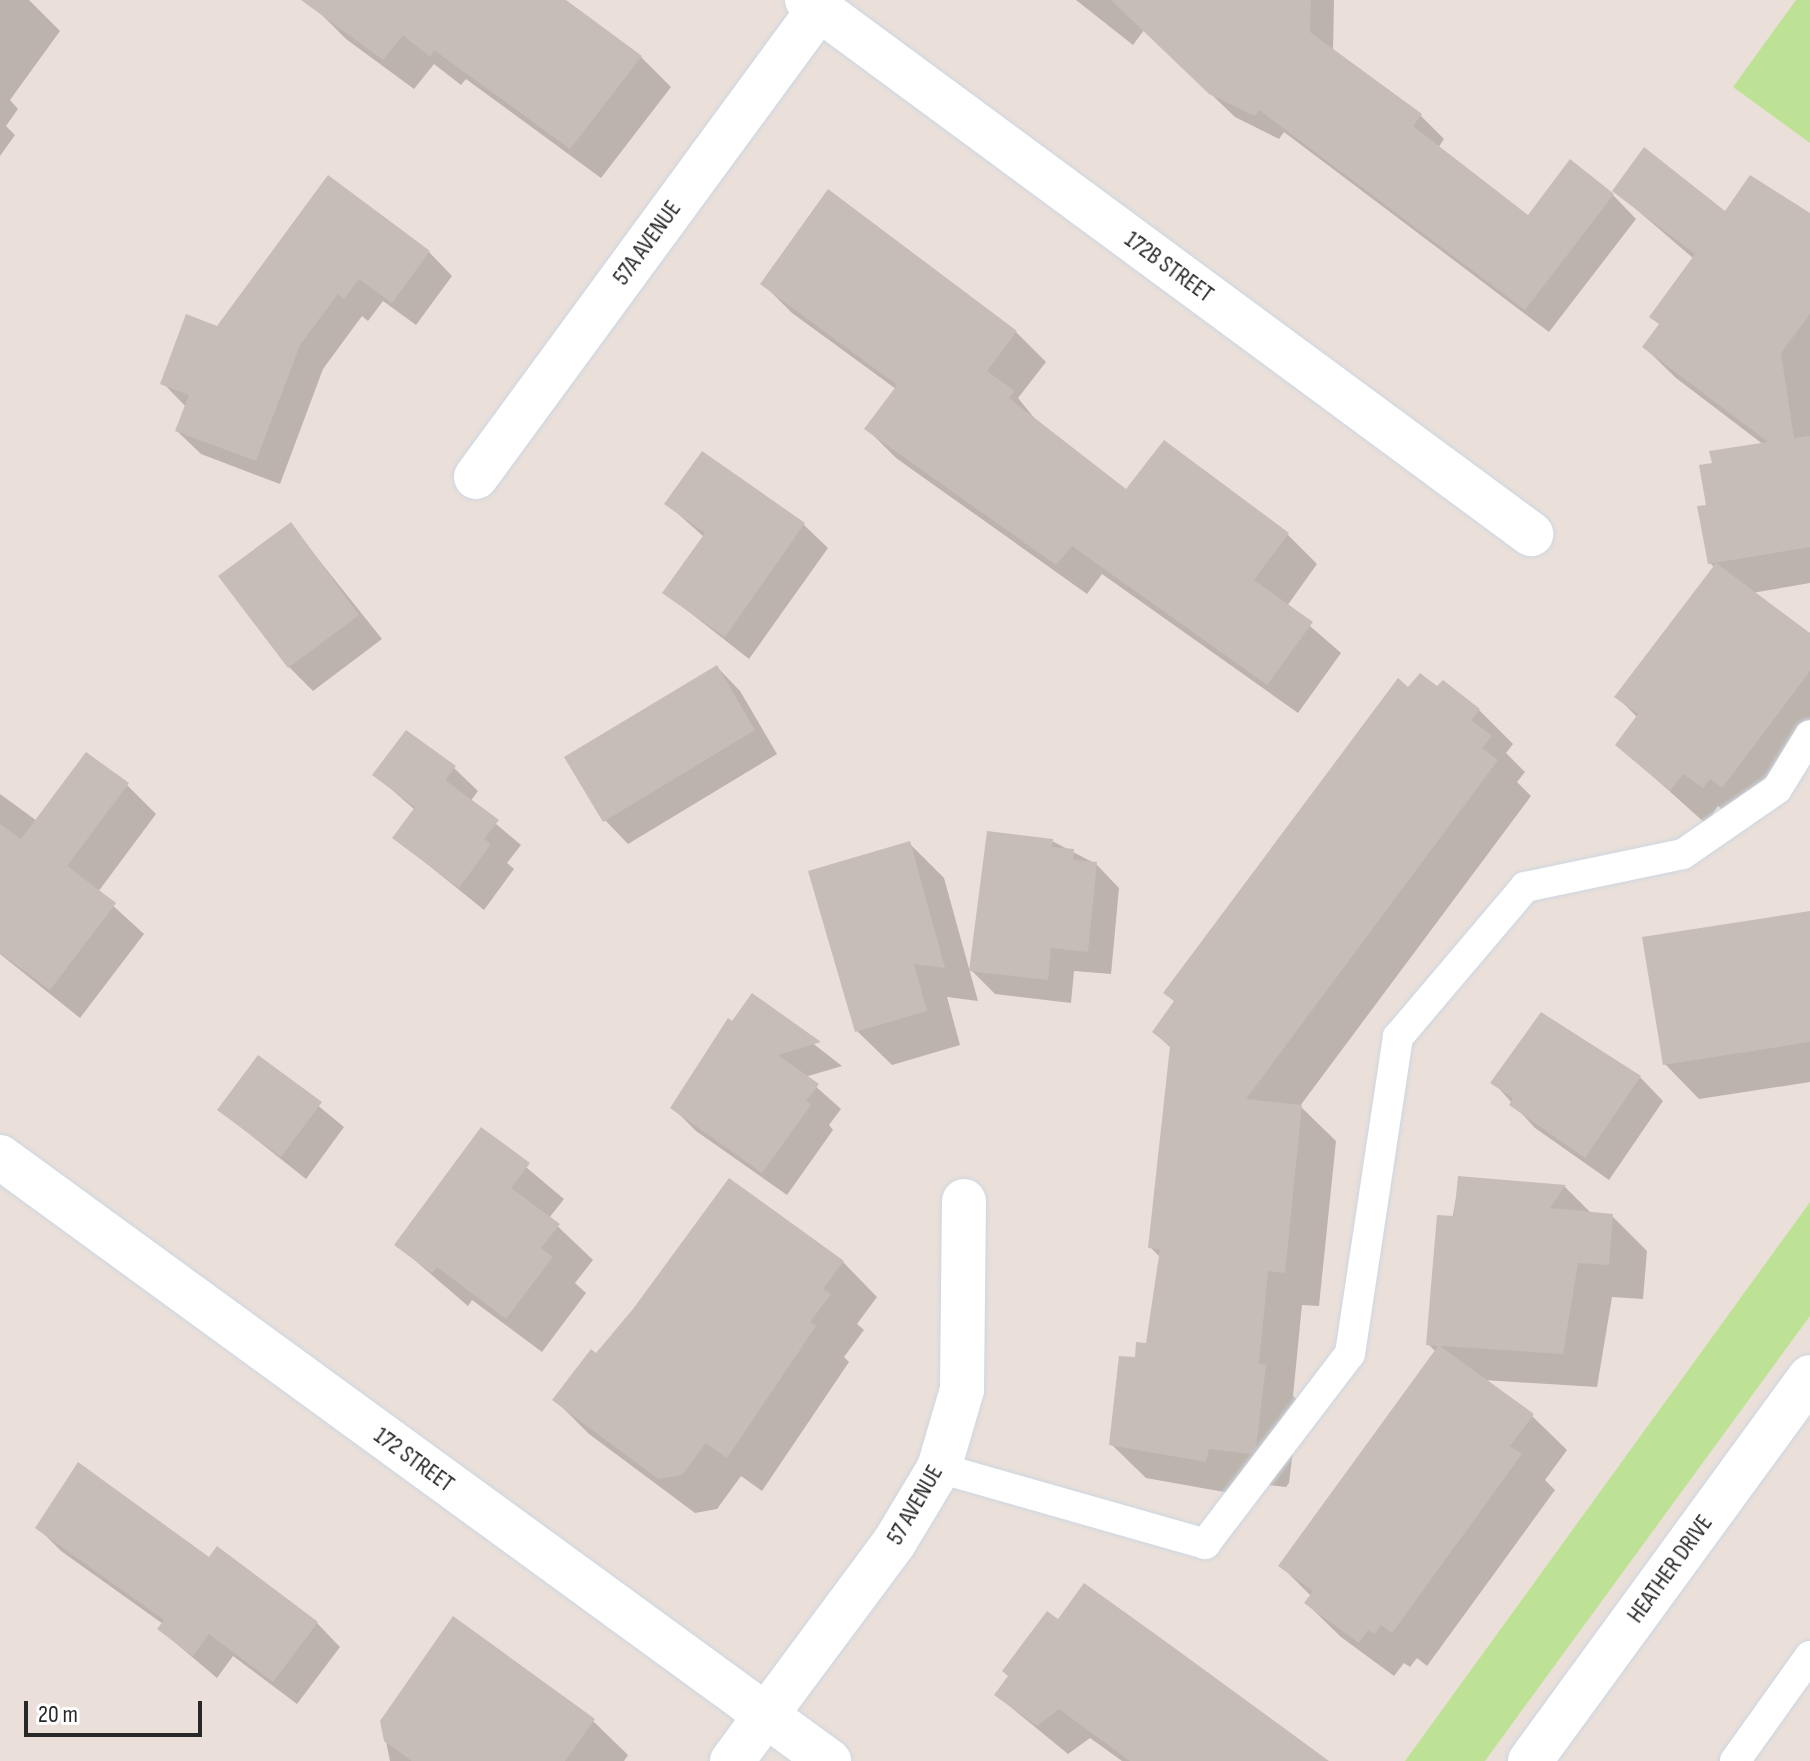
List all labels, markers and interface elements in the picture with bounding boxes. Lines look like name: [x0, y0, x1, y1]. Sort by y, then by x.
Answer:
street label: 57A AVENUE: [607, 195, 687, 291]
street label: 172B STREET: [1119, 225, 1219, 309]
street label: 172 STREET: [368, 1421, 460, 1499]
street label: 57 AVENUE: [881, 1460, 949, 1550]
street label: HEATHER DRIVE: [1621, 1509, 1719, 1629]
scale bar: [28, 1685, 206, 1735]
text: 20 m: [38, 1700, 78, 1729]

